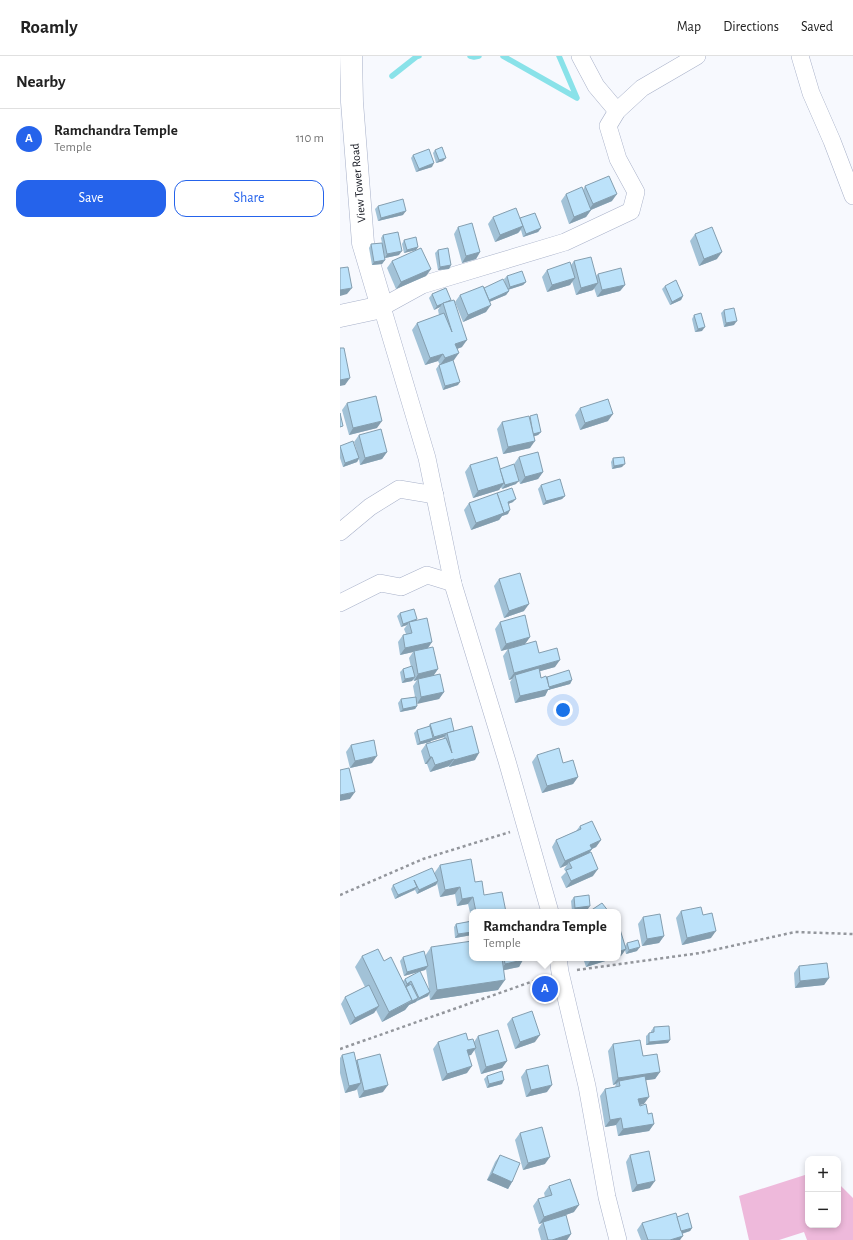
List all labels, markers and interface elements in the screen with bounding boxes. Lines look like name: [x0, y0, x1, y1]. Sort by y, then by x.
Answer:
text: Roamly: [20, 18, 78, 37]
text: Map: [677, 20, 701, 34]
text: Directions: [723, 20, 779, 34]
text: Saved: [801, 20, 833, 34]
text: Nearby: [16, 73, 66, 90]
text: Ramchandra Temple: [54, 123, 178, 138]
text: A: [25, 132, 33, 145]
text: 110 m: [296, 132, 324, 145]
text: Temple: [54, 141, 92, 154]
street label: View Tower Road: [349, 143, 367, 223]
button: Save: [16, 180, 166, 217]
button: Share: [174, 180, 324, 217]
your location: [553, 700, 573, 720]
popup: [469, 909, 621, 961]
text: Ramchandra Temple: [483, 919, 607, 934]
text: Temple: [483, 937, 521, 950]
pin: A: [532, 974, 558, 1004]
map controls: [805, 1156, 841, 1228]
button: +: [805, 1156, 841, 1192]
button: −: [805, 1192, 841, 1228]

